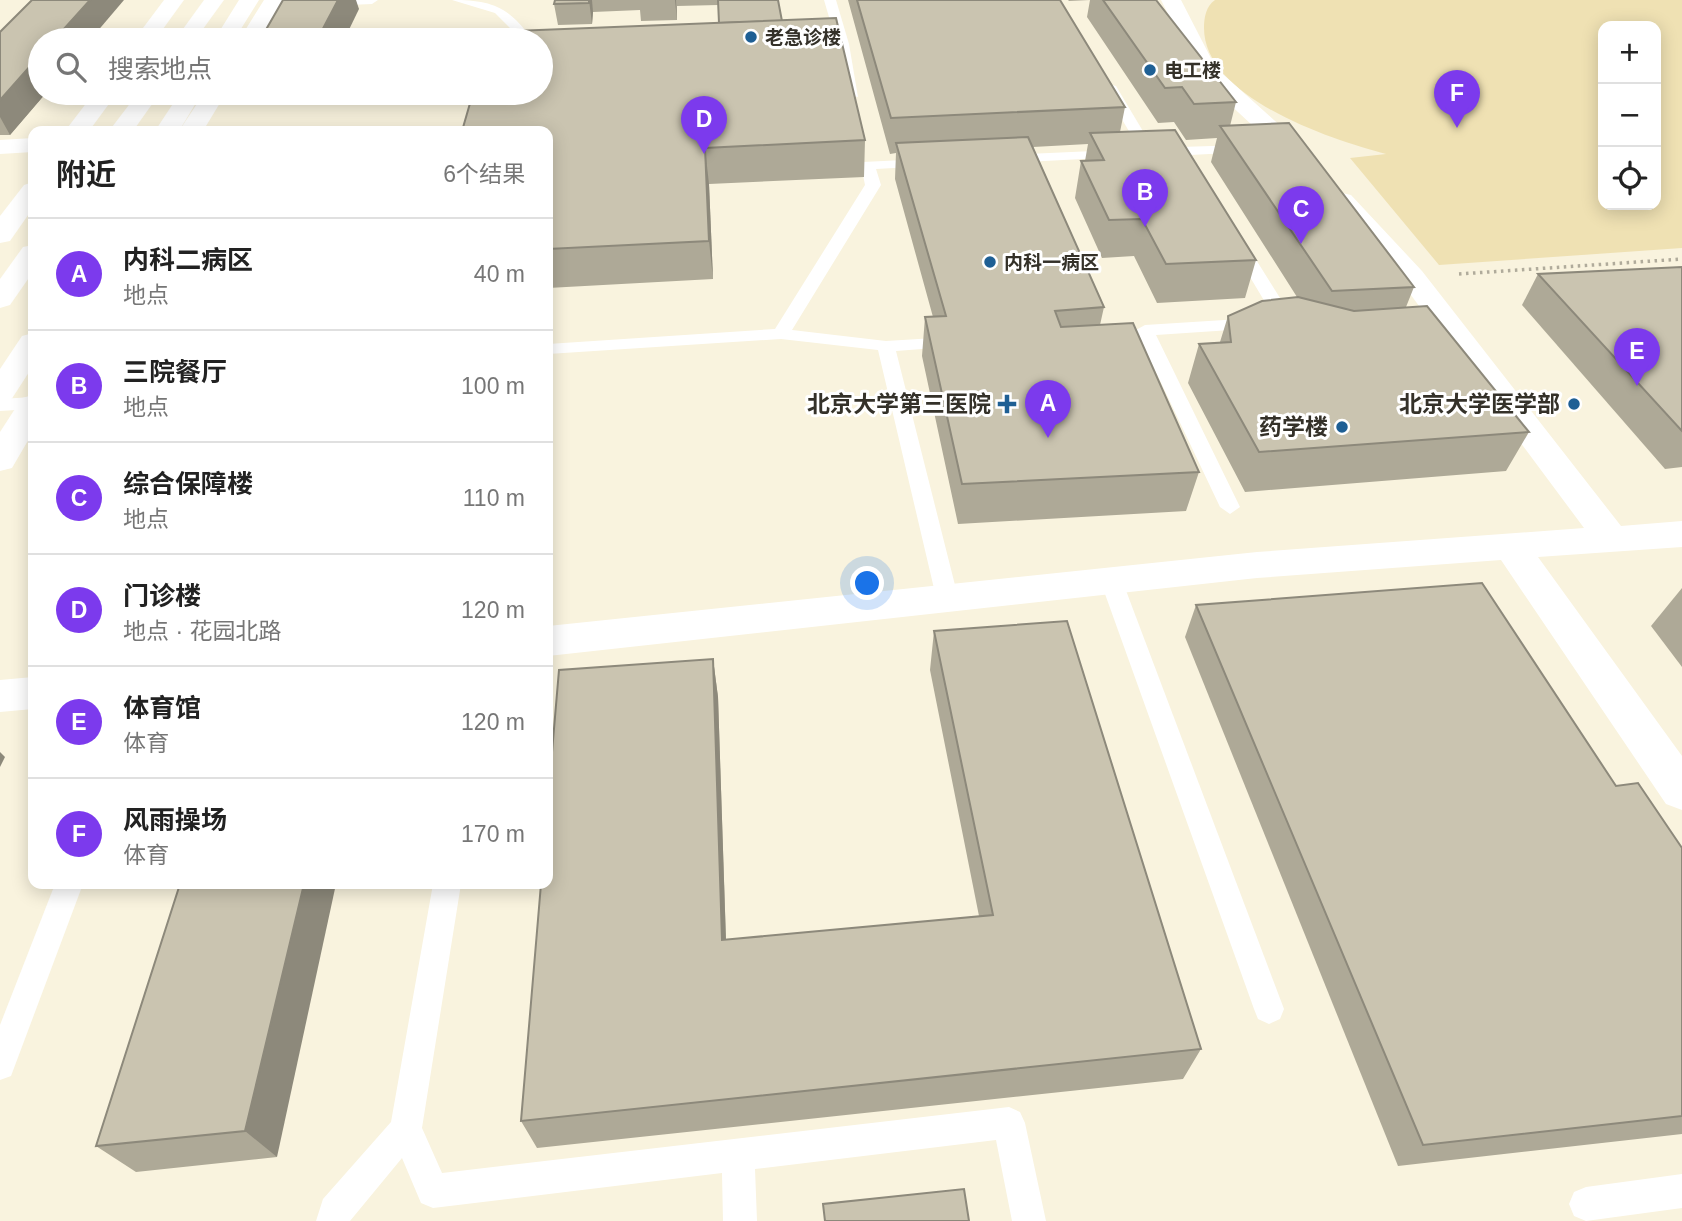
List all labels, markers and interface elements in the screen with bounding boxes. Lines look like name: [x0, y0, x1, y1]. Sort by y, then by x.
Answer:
map controls: [1598, 21, 1661, 210]
button: +: [1598, 21, 1661, 84]
place label: 老急诊楼: [765, 27, 841, 48]
search box: [28, 28, 553, 105]
marker: 老急诊楼: [743, 29, 759, 45]
icon: search: [52, 48, 90, 86]
text: 搜索地点: [108, 54, 212, 84]
place label: 电工楼: [1164, 60, 1221, 81]
marker: 电工楼: [1142, 62, 1158, 78]
pin: F: [1434, 70, 1480, 128]
button: −: [1598, 84, 1661, 147]
pin: D: [681, 96, 727, 154]
button: locate: [1598, 147, 1661, 210]
text: 附近: [56, 158, 116, 191]
text: 6个结果: [443, 161, 525, 187]
pin: B: [1122, 169, 1168, 227]
pin: C: [1278, 186, 1324, 244]
text: 内科二病区: [123, 245, 253, 275]
place label: 内科一病区: [1004, 252, 1099, 273]
marker: 内科一病区: [982, 254, 998, 270]
text: A: [71, 261, 87, 287]
text: 40 m: [474, 261, 525, 287]
text: 地点: [123, 282, 169, 308]
pin: E: [1614, 328, 1660, 386]
text: 三院餐厅: [123, 357, 227, 387]
text: B: [71, 373, 87, 399]
text: 100 m: [461, 373, 525, 399]
pin: A: [1025, 380, 1071, 438]
place label: 北京大学第三医院: [807, 391, 991, 417]
place label: 北京大学医学部: [1399, 391, 1560, 417]
text: 地点: [123, 394, 169, 420]
marker: 北京大学第三医院: [997, 394, 1017, 414]
marker: 北京大学医学部: [1566, 396, 1582, 412]
place label: 药学楼: [1259, 414, 1328, 440]
marker: 药学楼: [1334, 419, 1350, 435]
text: 综合保障楼: [123, 469, 253, 499]
text: C: [71, 485, 87, 511]
text: 110 m: [463, 485, 525, 511]
text: 地点: [123, 506, 169, 532]
your location: [850, 566, 884, 600]
text: 门诊楼: [123, 581, 201, 611]
text: D: [71, 597, 87, 623]
text: 120 m: [461, 597, 525, 623]
text: 地点 · 花园北路: [123, 618, 281, 644]
text: 体育馆: [123, 693, 201, 723]
text: E: [71, 709, 87, 735]
text: 120 m: [461, 709, 525, 735]
text: 体育: [123, 730, 169, 756]
text: 风雨操场: [123, 805, 227, 835]
text: F: [72, 821, 86, 847]
text: 170 m: [461, 821, 525, 847]
text: 体育: [123, 842, 169, 868]

